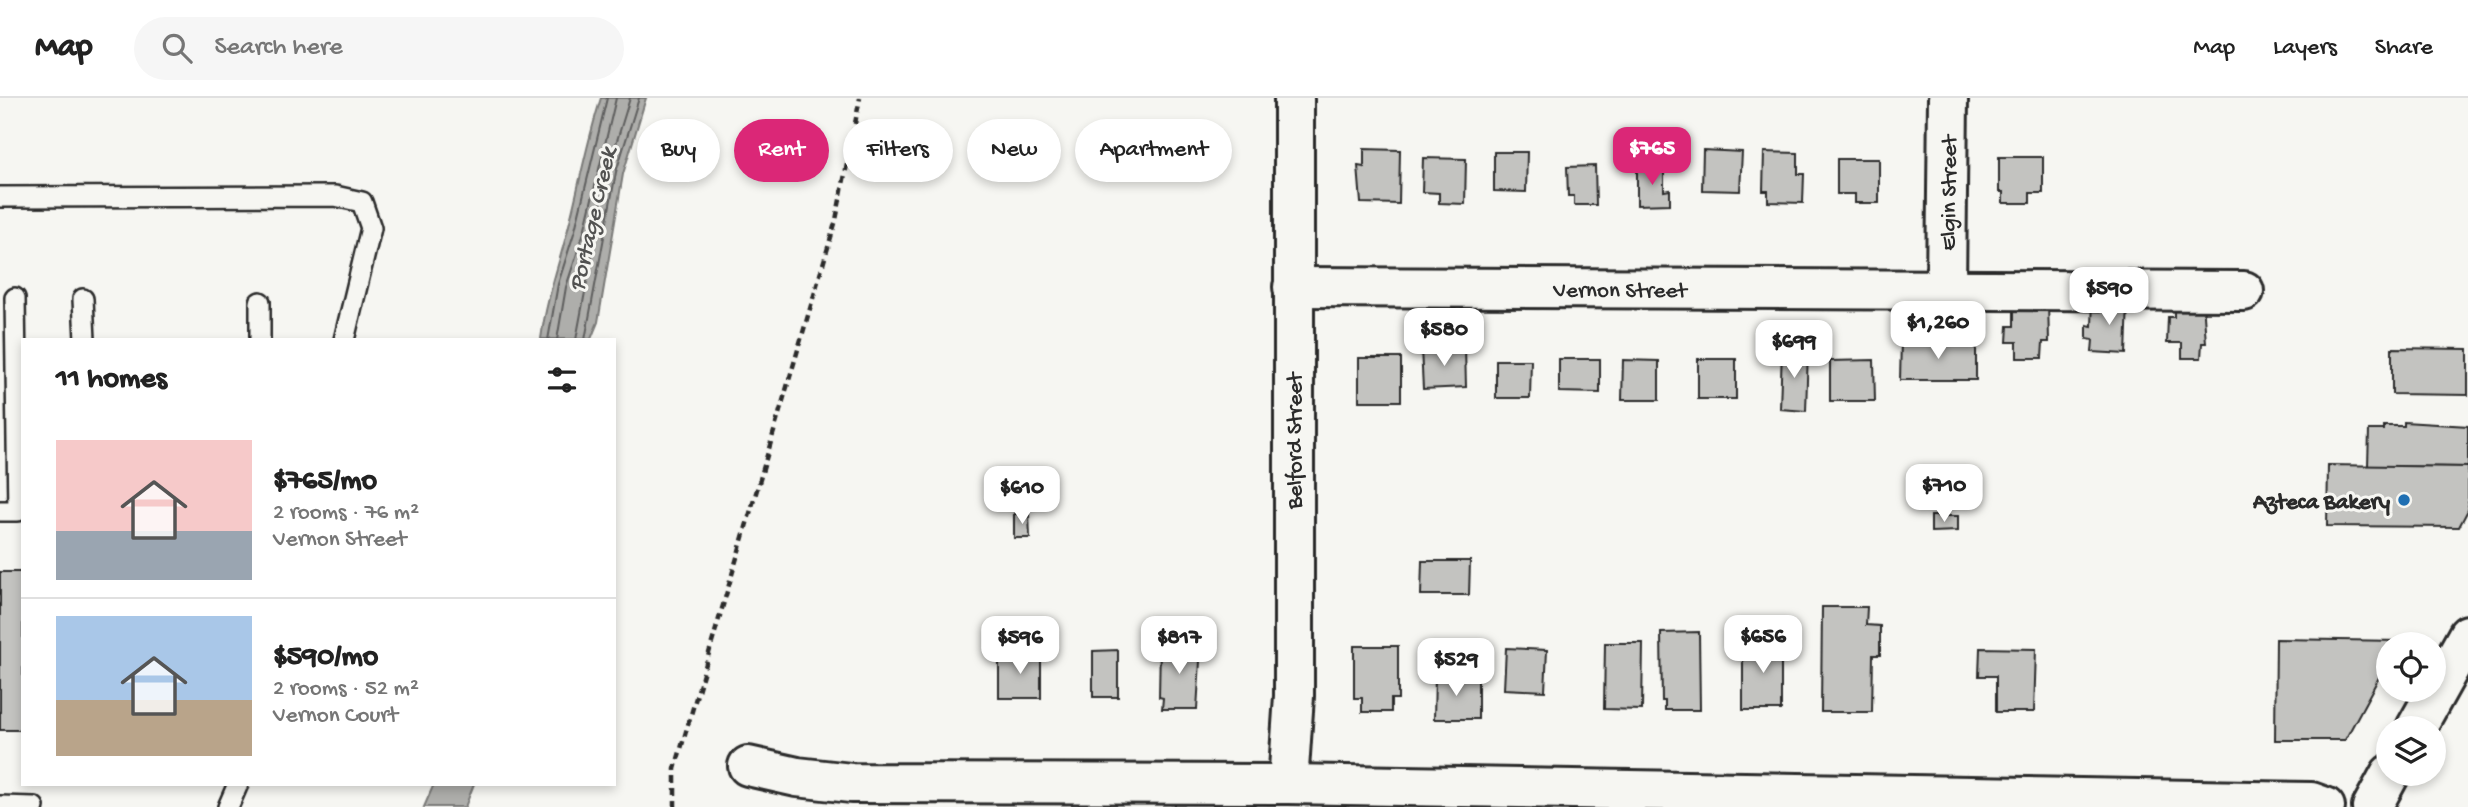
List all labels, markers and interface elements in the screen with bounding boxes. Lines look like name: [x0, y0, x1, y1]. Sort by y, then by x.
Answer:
search box: [134, 17, 624, 80]
text: Map: [35, 29, 92, 67]
icon: search: [158, 29, 196, 67]
text: Search here: [214, 33, 343, 64]
text: Map: [2193, 34, 2235, 63]
text: Layers: [2273, 34, 2337, 63]
text: Share: [2375, 34, 2433, 63]
chip: Buy: [637, 119, 720, 182]
chip: Rent: [734, 119, 829, 182]
chip: Filters: [843, 119, 953, 182]
chip: New: [967, 119, 1061, 182]
chip: Apartment: [1075, 119, 1232, 182]
pin: $765: [1611, 127, 1693, 187]
street label: Elgin Street: [1936, 134, 1965, 251]
text: $765: [1629, 136, 1675, 163]
water label: Portage Creek: [564, 143, 625, 294]
pin: $590: [2068, 268, 2150, 327]
text: $590: [2085, 276, 2133, 303]
street label: Vernon Street: [1552, 278, 1688, 306]
pin: $1,260: [1881, 302, 1995, 361]
pin: $580: [1403, 308, 1485, 368]
text: $1,260: [1907, 310, 1969, 337]
text: $580: [1420, 317, 1468, 344]
pin: $699: [1753, 320, 1835, 380]
text: $699: [1771, 329, 1817, 356]
icon: filters: [543, 361, 581, 399]
text: 11 homes: [56, 363, 167, 398]
street label: Belford Street: [1283, 371, 1310, 510]
pin: $710: [1903, 464, 1985, 524]
text: $765/mo: [273, 465, 377, 500]
pin: $610: [981, 466, 1063, 526]
icon: home: [112, 468, 196, 552]
text: $710: [1922, 473, 1966, 500]
text: $610: [1000, 475, 1044, 502]
place label: Azteca Bakery: [2252, 490, 2391, 517]
marker: Azteca Bakery: [2396, 492, 2412, 508]
text: 2 rooms · 76 m²: [273, 500, 419, 527]
text: Vernon Street: [273, 527, 406, 554]
pin: $596: [979, 616, 1061, 676]
pin: $817: [1138, 616, 1220, 676]
pin: $656: [1722, 616, 1804, 675]
text: $656: [1740, 624, 1786, 651]
text: $596: [997, 625, 1043, 652]
text: $817: [1157, 625, 1201, 652]
map controls: [2376, 632, 2446, 786]
button: locate: [2376, 632, 2446, 702]
pin: $529: [1415, 638, 1497, 698]
text: $590/mo: [273, 641, 378, 676]
icon: home: [112, 644, 196, 728]
text: $529: [1433, 647, 1479, 674]
text: 2 rooms · 52 m²: [273, 676, 419, 703]
text: Vernon Court: [273, 703, 398, 730]
button: layers: [2376, 716, 2446, 786]

